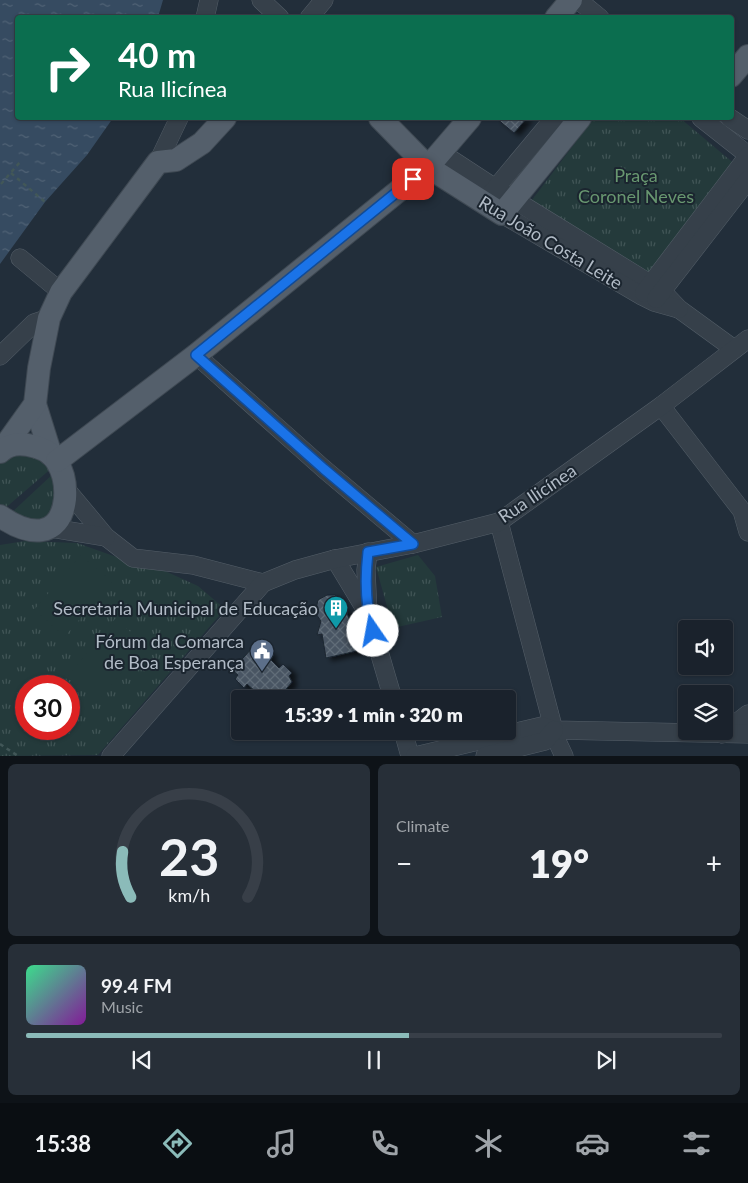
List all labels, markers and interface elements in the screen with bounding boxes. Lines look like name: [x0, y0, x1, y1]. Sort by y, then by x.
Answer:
text: 40 m: [118, 33, 196, 75]
icon: right: [35, 35, 100, 100]
text: Rua Ilicínea: [118, 75, 227, 102]
pin: [392, 158, 434, 200]
park label: Praça Coronel Neves: [578, 164, 694, 207]
icon: arrive: [399, 165, 427, 193]
street label: Rua João Costa Leite: [475, 190, 627, 294]
street label: Rua Ilicínea: [494, 459, 580, 527]
building icon: Secretaria Municipal de Educação: [323, 595, 349, 629]
place label: Secretaria Municipal de Educação: [53, 597, 318, 619]
position arrow: [346, 604, 398, 656]
map controls: [678, 620, 733, 740]
button: sound: [678, 620, 733, 675]
place label: Fórum da Comarca de Boa Esperança: [95, 630, 244, 673]
public building icon: Fórum da Comarca de Boa Esperança: [249, 638, 275, 672]
speed limit sign: 30: [15, 675, 80, 740]
button: layers: [678, 685, 733, 740]
text: 15:39 · 1 min · 320 m: [284, 703, 463, 726]
text: Climate: [396, 816, 449, 835]
text: 23: [159, 825, 219, 887]
text: 19°: [529, 840, 589, 886]
text: −: [396, 846, 412, 880]
text: +: [706, 846, 722, 880]
text: km/h: [168, 884, 210, 906]
text: 99.4 FM: [101, 974, 172, 997]
text: Music: [101, 997, 143, 1016]
icon: previous: [128, 1046, 156, 1074]
icon: pause: [360, 1046, 388, 1074]
icon: next: [592, 1046, 620, 1074]
icon: directions: [160, 1126, 195, 1161]
icon: music: [264, 1126, 299, 1161]
icon: phone: [367, 1126, 402, 1161]
icon: climate: [471, 1126, 506, 1161]
icon: car: [575, 1126, 610, 1161]
icon: filters: [679, 1126, 714, 1161]
text: 15:38: [34, 1130, 91, 1157]

